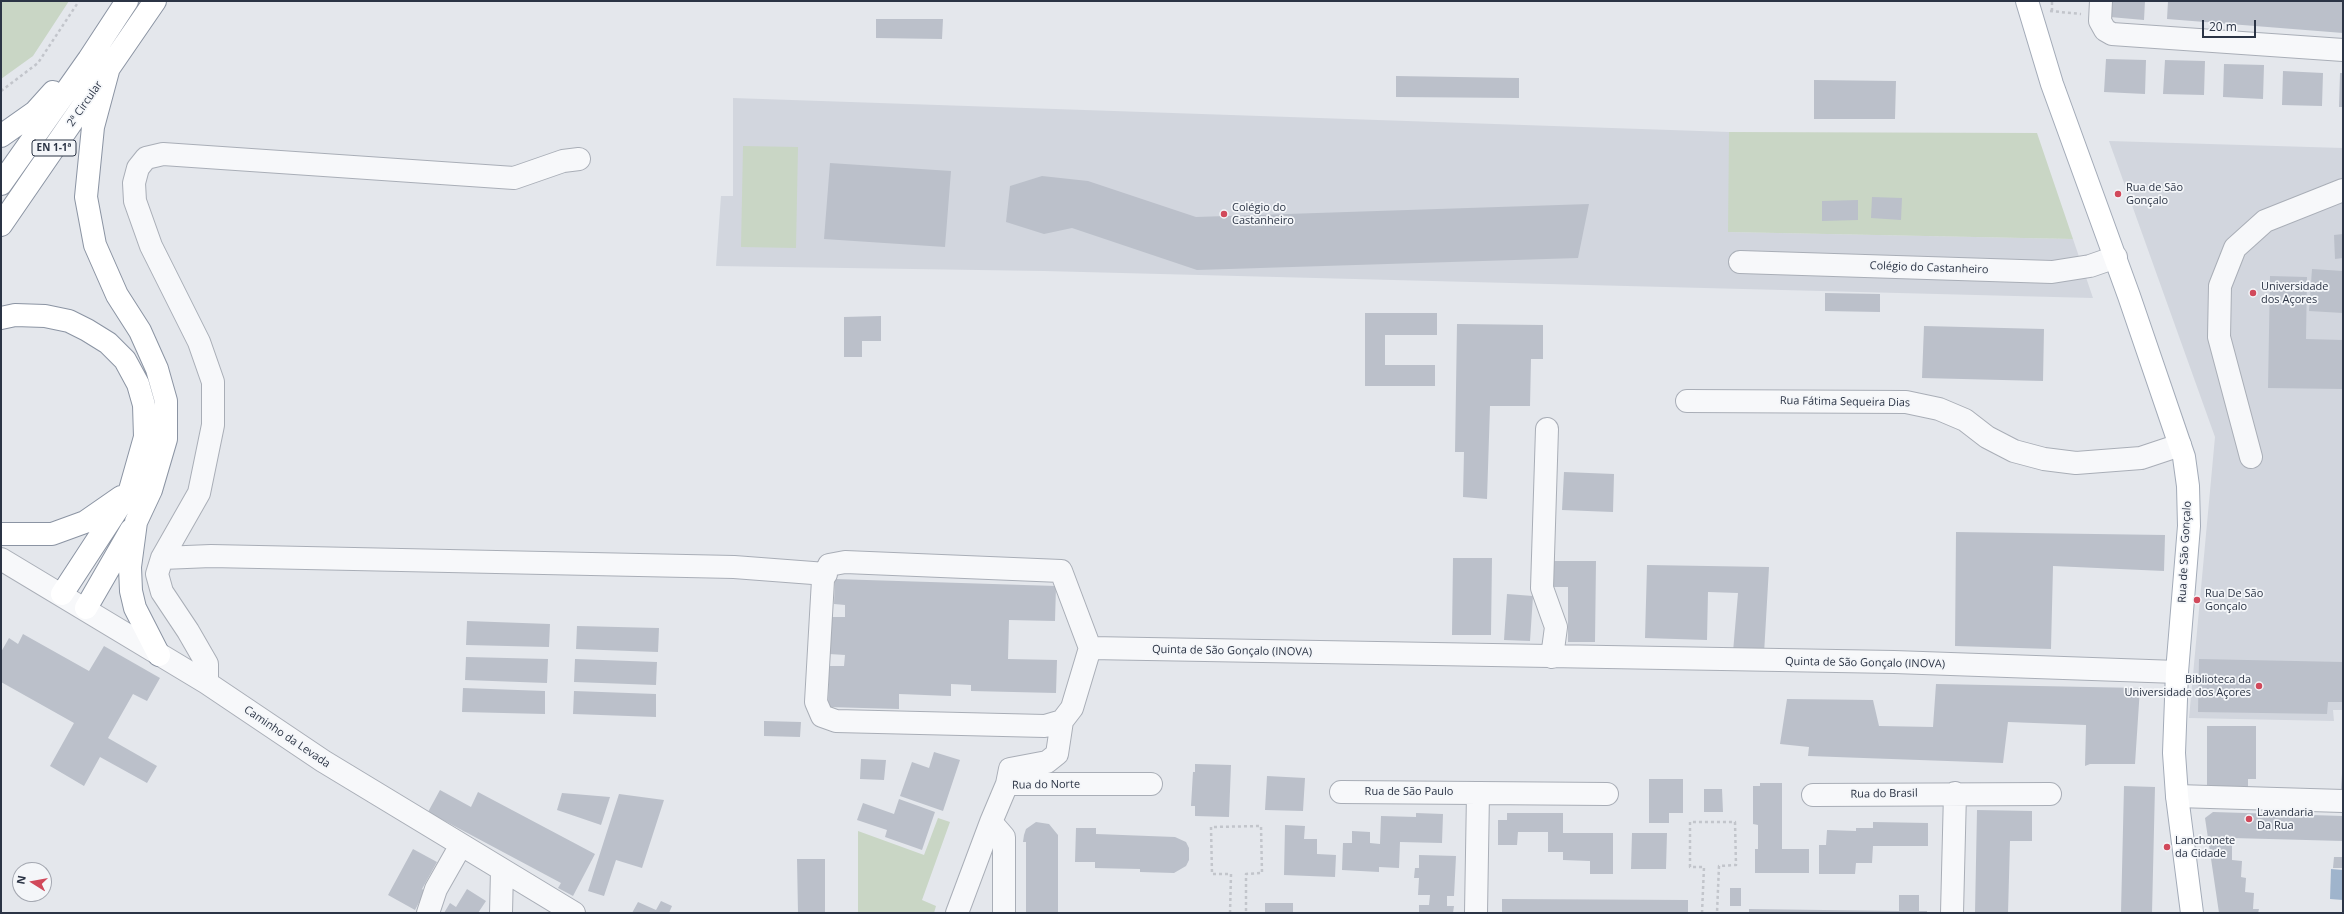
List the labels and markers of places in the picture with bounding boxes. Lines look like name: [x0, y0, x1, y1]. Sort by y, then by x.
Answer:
place label: Rua de São Gonçalo: [2126, 181, 2183, 207]
marker: Rua de São Gonçalo: [2113, 189, 2123, 199]
place label: Colégio do Castanheiro: [1232, 201, 1294, 227]
marker: Colégio do Castanheiro: [1219, 209, 1229, 219]
place label: Universidade dos Açores: [2261, 280, 2328, 306]
marker: Universidade dos Açores: [2248, 288, 2258, 298]
place label: Rua De São Gonçalo: [2205, 587, 2263, 613]
marker: Rua De São Gonçalo: [2192, 595, 2202, 605]
place label: Biblioteca da Universidade dos Açores: [2124, 673, 2251, 699]
marker: Biblioteca da Universidade dos Açores: [2254, 681, 2264, 691]
place label: Lavandaria Da Rua: [2257, 806, 2313, 832]
marker: Lavandaria Da Rua: [2244, 814, 2254, 824]
place label: Lanchonete da Cidade: [2175, 834, 2235, 860]
marker: Lanchonete da Cidade: [2162, 842, 2172, 852]

